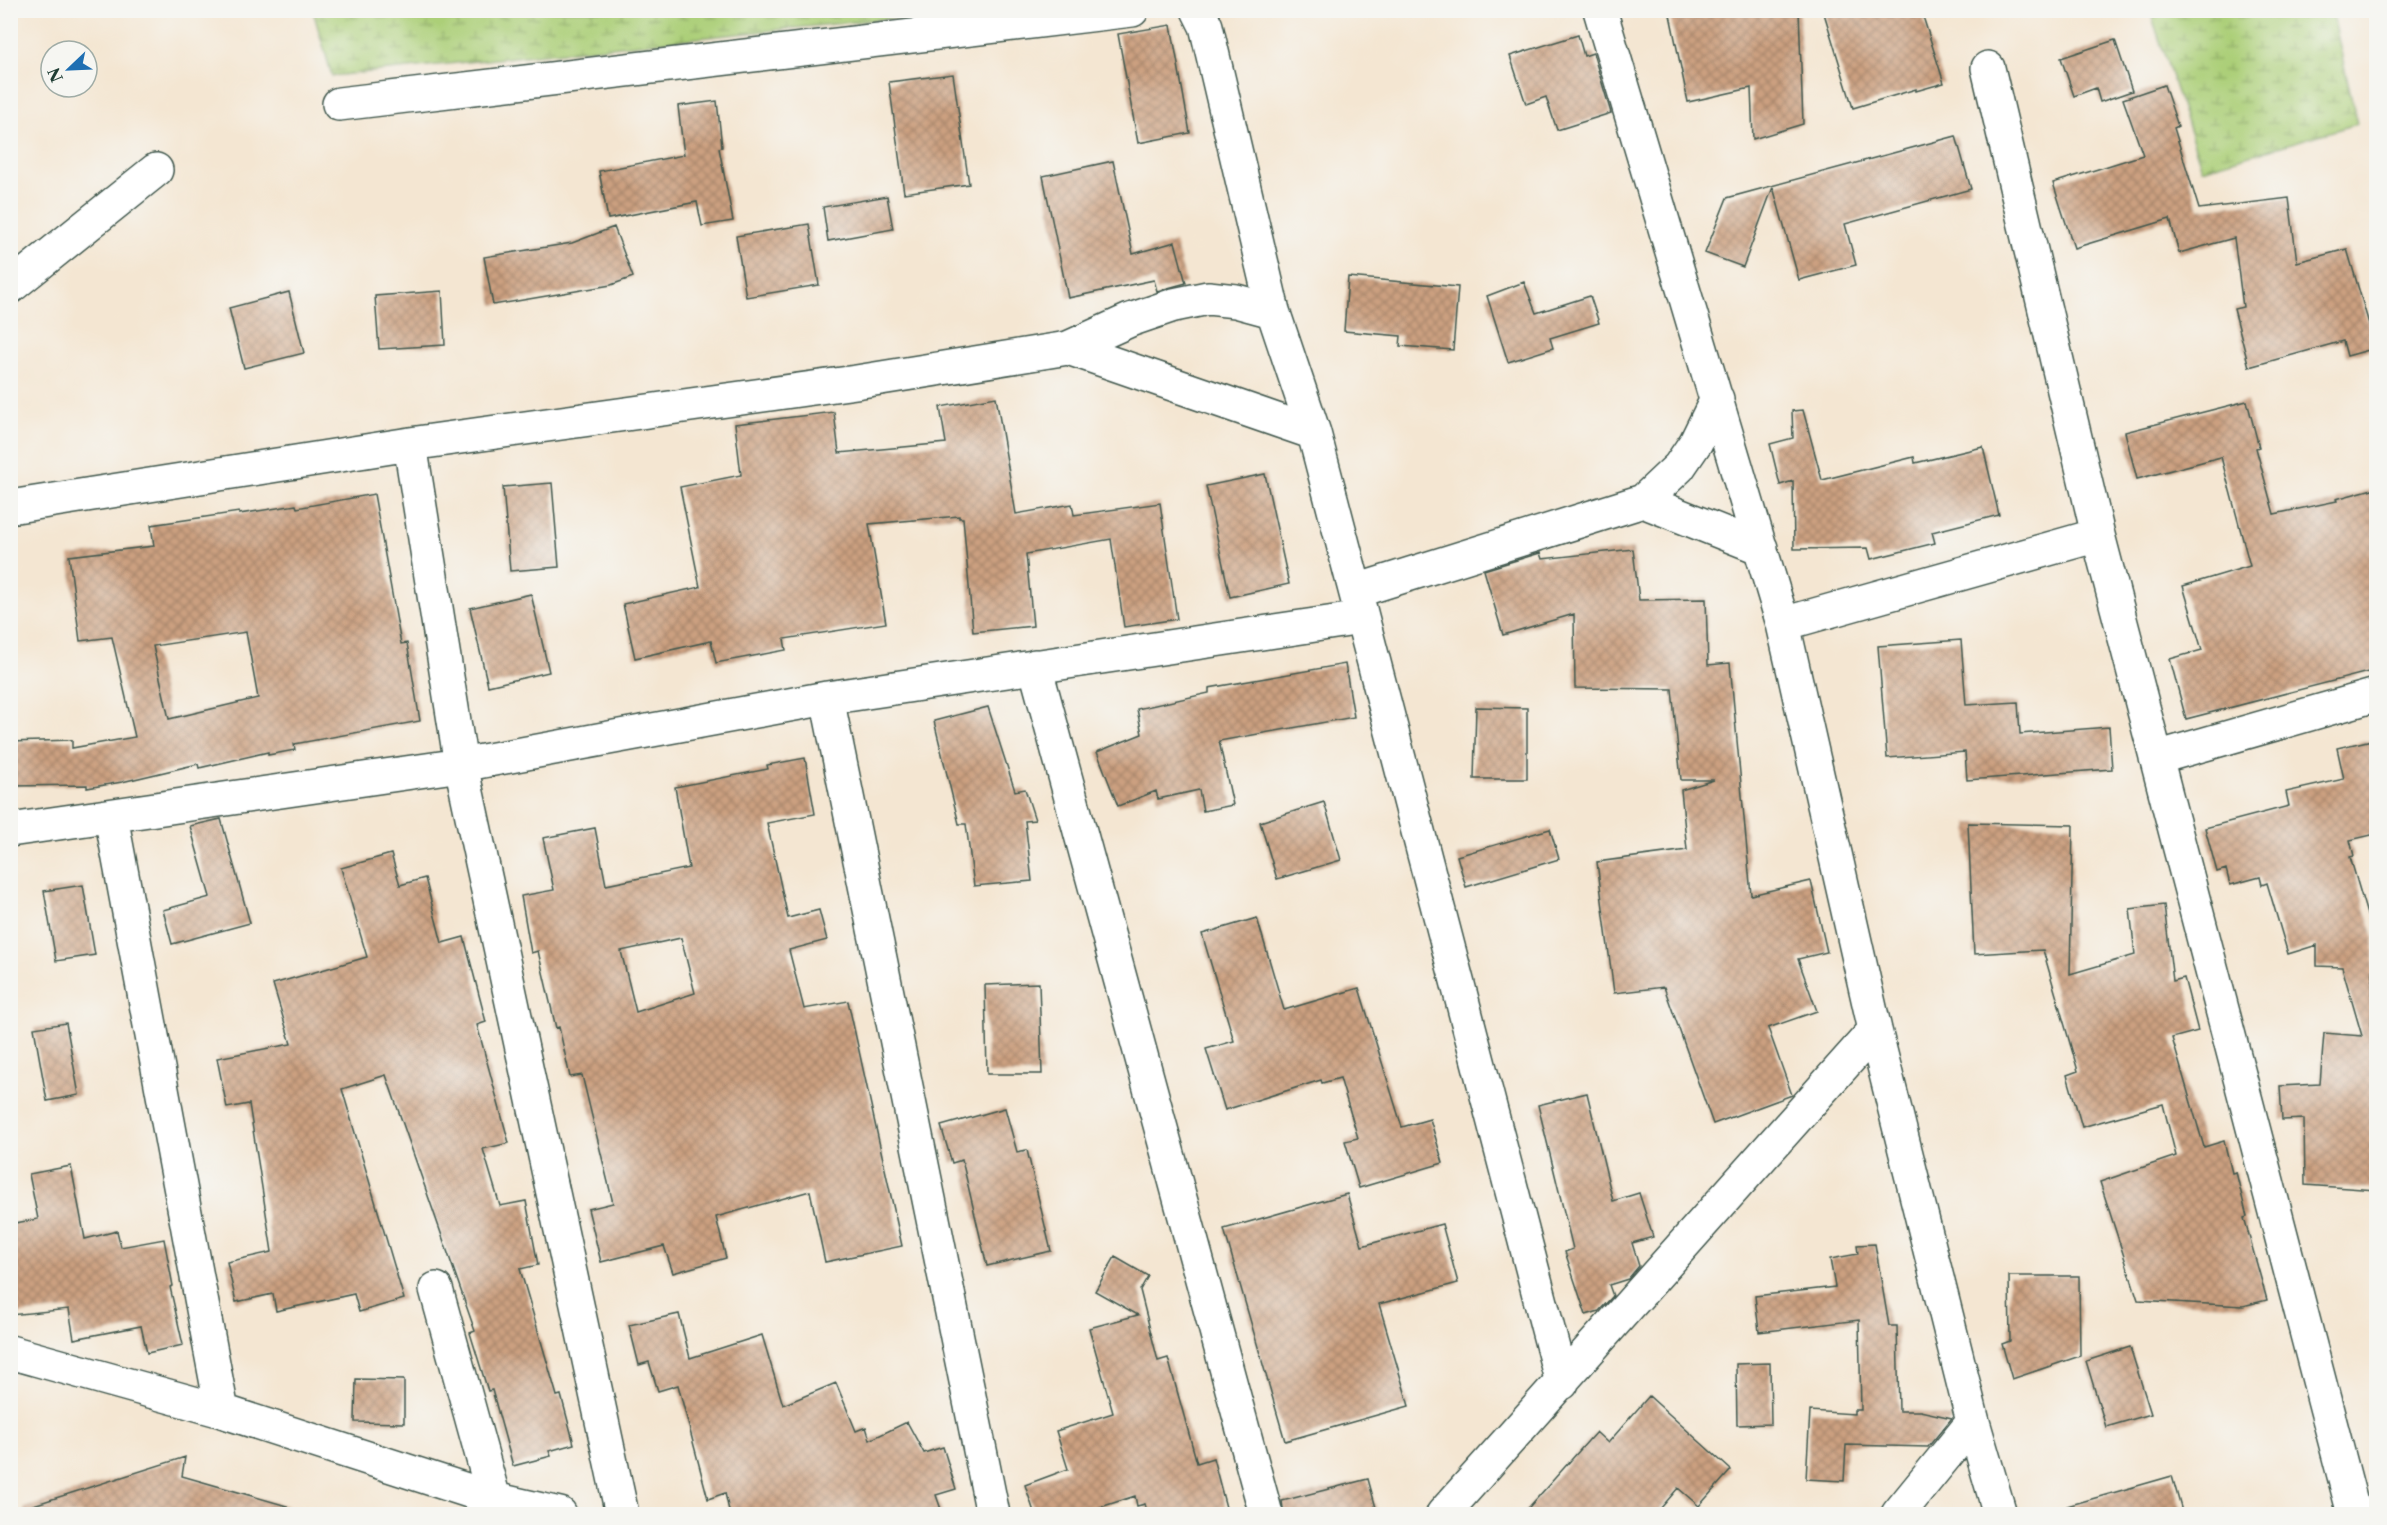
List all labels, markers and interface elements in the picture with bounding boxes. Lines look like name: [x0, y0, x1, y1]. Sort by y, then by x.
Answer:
north arrow: [39, 39, 99, 99]
text: N: [43, 64, 67, 85]

